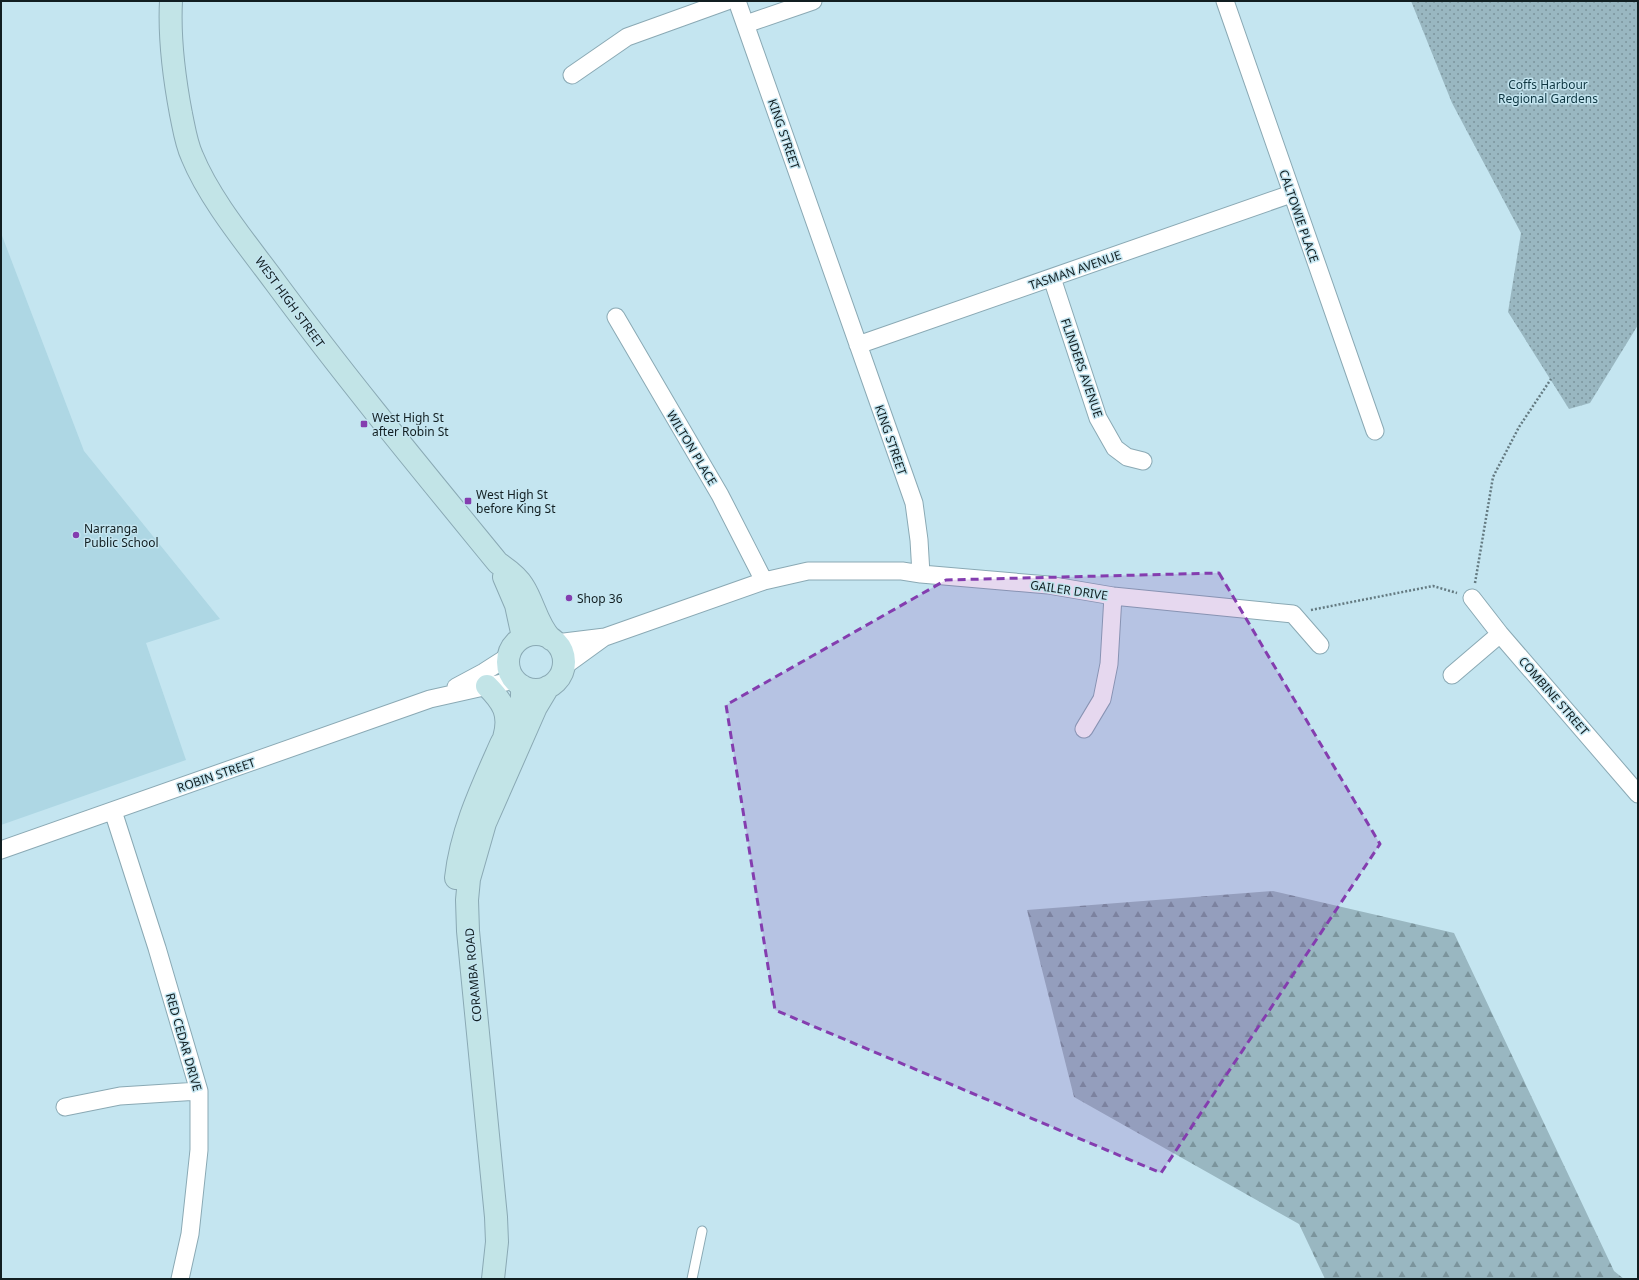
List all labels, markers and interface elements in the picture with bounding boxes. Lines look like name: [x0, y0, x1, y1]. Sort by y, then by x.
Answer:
park label: Coffs Harbour Regional Gardens: [1498, 76, 1598, 107]
street label: KING STREET: [764, 97, 804, 172]
street label: CALTOWIE PLACE: [1275, 167, 1323, 265]
street label: TASMAN AVENUE: [1027, 246, 1123, 294]
street label: WEST HIGH STREET: [251, 253, 329, 351]
street label: FLINDERS AVENUE: [1057, 316, 1107, 420]
street label: KING STREET: [871, 403, 911, 478]
street label: WILTON PLACE: [663, 407, 721, 489]
place label: West High St after Robin St: [372, 409, 449, 440]
marker: West High St after Robin St: [359, 419, 369, 429]
place label: West High St before King St: [476, 486, 556, 517]
marker: West High St before King St: [463, 496, 473, 506]
place label: Narranga Public School: [84, 520, 159, 551]
marker: Narranga Public School: [71, 530, 81, 540]
street label: GAILER DRIVE: [1029, 576, 1109, 604]
place label: Shop 36: [577, 590, 623, 607]
marker: Shop 36: [564, 593, 574, 603]
street label: COMBINE STREET: [1515, 653, 1593, 739]
street label: ROBIN STREET: [175, 754, 258, 796]
street label: CORAMBA ROAD: [460, 927, 486, 1023]
street label: RED CEDAR DRIVE: [162, 991, 206, 1093]

